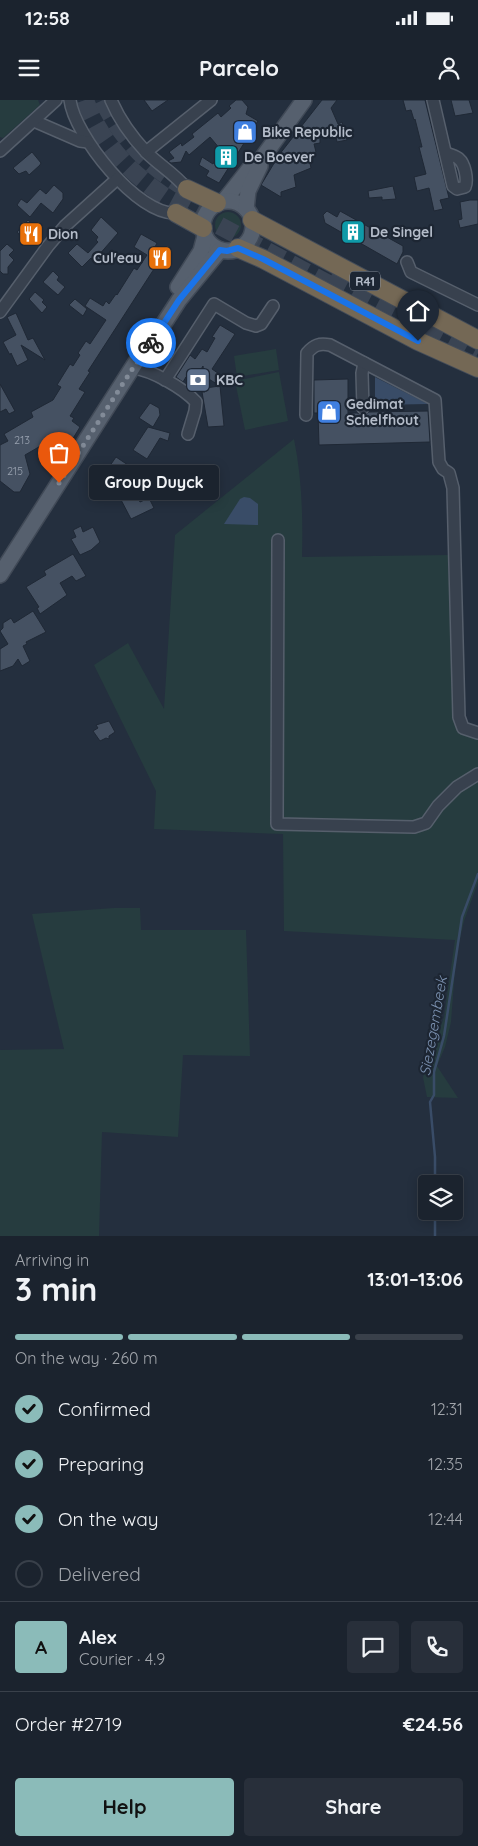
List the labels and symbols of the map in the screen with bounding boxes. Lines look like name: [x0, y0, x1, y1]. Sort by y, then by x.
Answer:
shop icon: Bike Republic: [232, 119, 258, 145]
place label: Bike Republic: [262, 123, 352, 141]
building icon: De Boever: [213, 144, 239, 170]
place label: De Boever: [244, 148, 315, 166]
building icon: De Singel: [340, 219, 366, 245]
restaurant icon: Dion: [18, 221, 44, 247]
place label: De Singel: [370, 223, 433, 241]
place label: Dion: [48, 225, 78, 243]
restaurant icon: Cul'eau: [147, 245, 173, 271]
place label: Cul'eau: [93, 249, 142, 267]
road number: R41: [350, 272, 380, 290]
pin: [397, 290, 439, 341]
courier: [126, 318, 176, 368]
bank icon: KBC: [185, 367, 211, 393]
place label: KBC: [216, 371, 243, 389]
place label: Gedimat Schelfhout: [346, 395, 419, 429]
shop icon: Gedimat Schelfhout: [316, 399, 342, 425]
pin: [38, 432, 80, 483]
house number: 213: [14, 433, 30, 447]
house number: 215: [7, 464, 23, 478]
callout: Group Duyck: [89, 466, 219, 500]
water label: Siezegembeek: [415, 973, 451, 1077]

